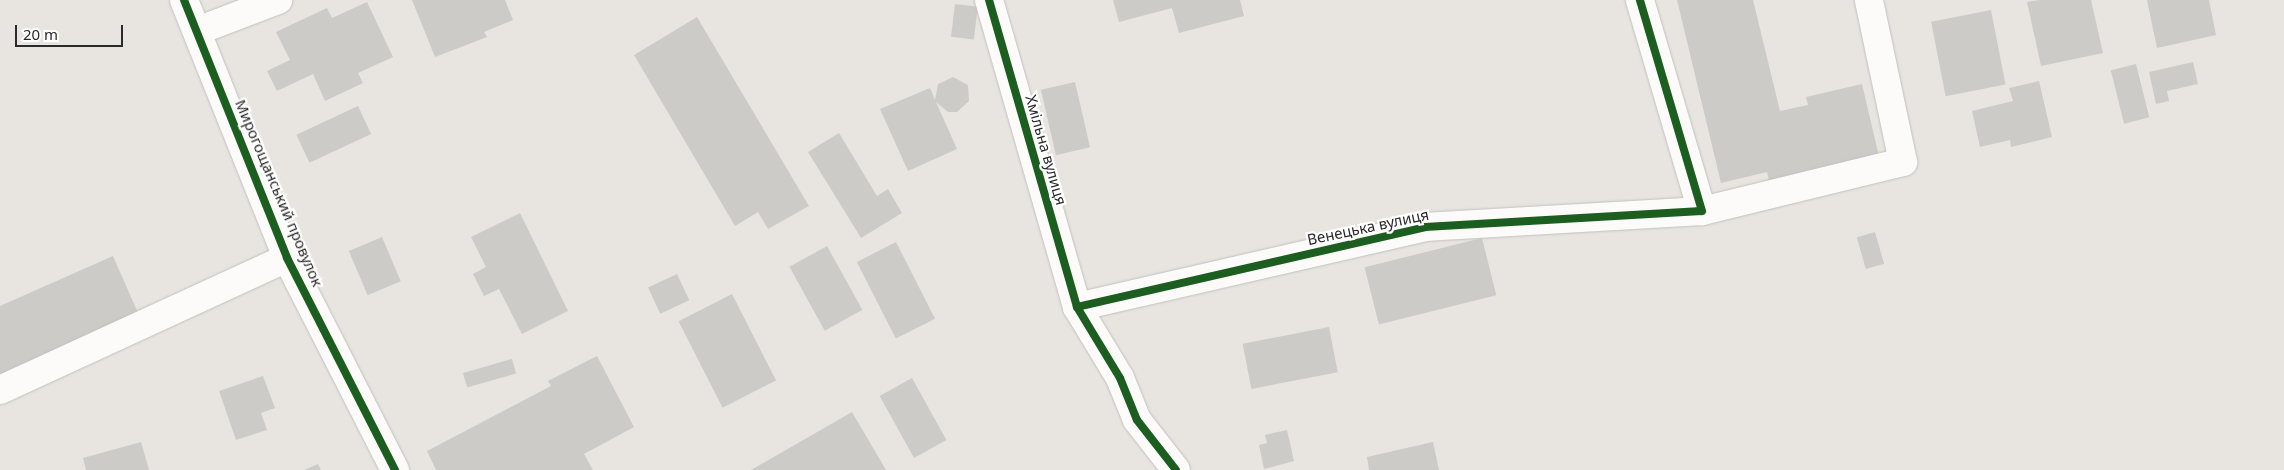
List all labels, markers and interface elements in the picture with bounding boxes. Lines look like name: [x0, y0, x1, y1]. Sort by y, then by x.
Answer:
scale bar: [18, 15, 125, 47]
text: 20 m: [23, 24, 58, 44]
street label: Хмільна вулиця: [1022, 93, 1070, 207]
street label: Мирогощанський провулок: [231, 97, 327, 289]
street label: Венецька вулиця: [1306, 205, 1430, 249]

